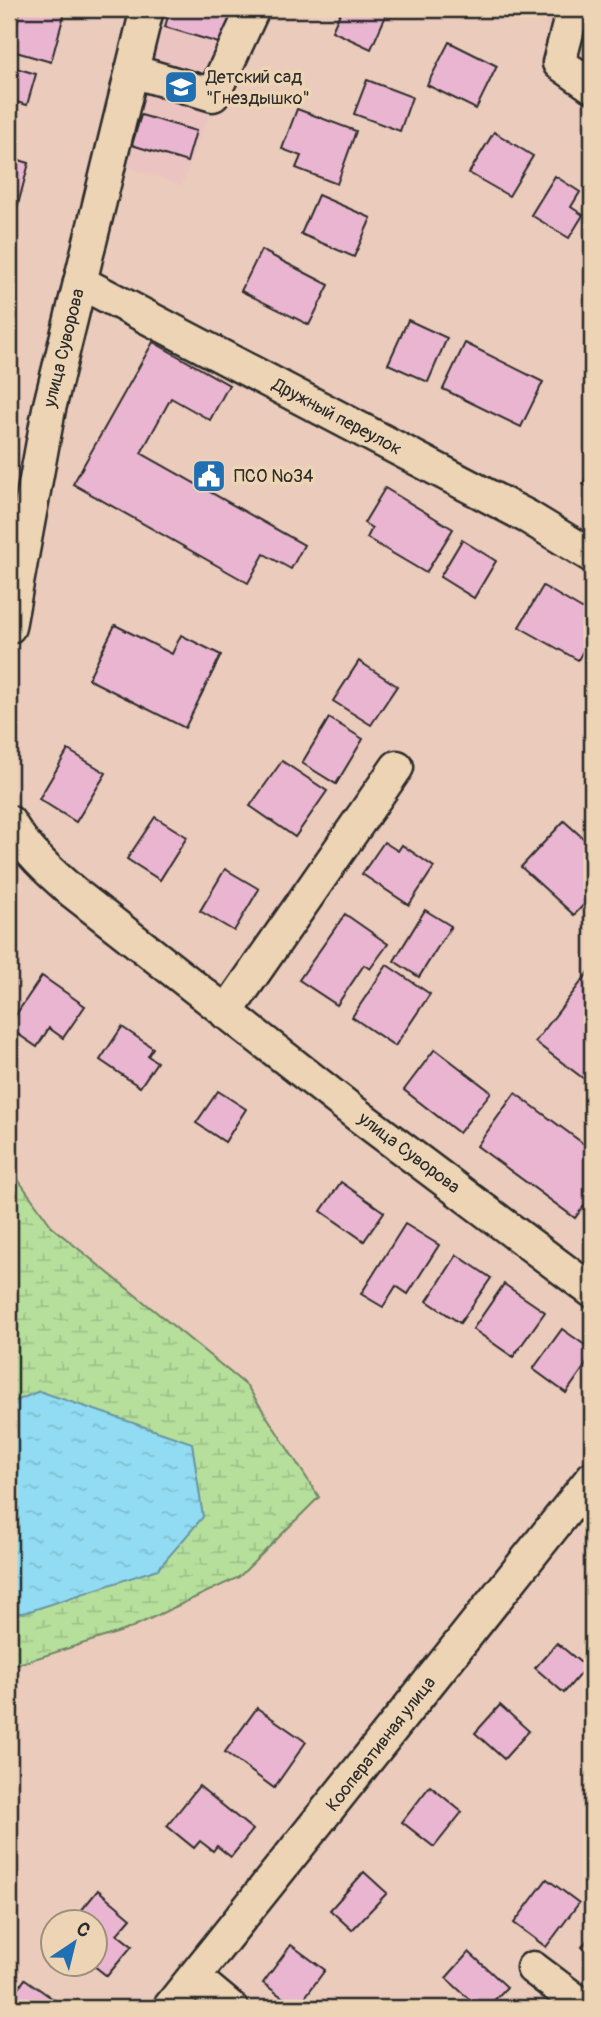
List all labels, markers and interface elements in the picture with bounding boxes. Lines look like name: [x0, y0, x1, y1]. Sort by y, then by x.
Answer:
place label: Детский сад "Гнездышко": [205, 66, 310, 110]
school or university icon: Детский сад "Гнездышко": [162, 68, 200, 106]
street label: улица Суворова: [38, 286, 90, 411]
street label: Дружный переулок: [268, 373, 406, 461]
public building icon: ПСО №34: [190, 457, 228, 495]
place label: ПСО №34: [234, 465, 314, 488]
street label: улица Суворова: [353, 1107, 464, 1199]
street label: Кооперативная улица: [321, 1672, 441, 1816]
north arrow: [38, 1909, 108, 1979]
text: С: [71, 1917, 95, 1943]

